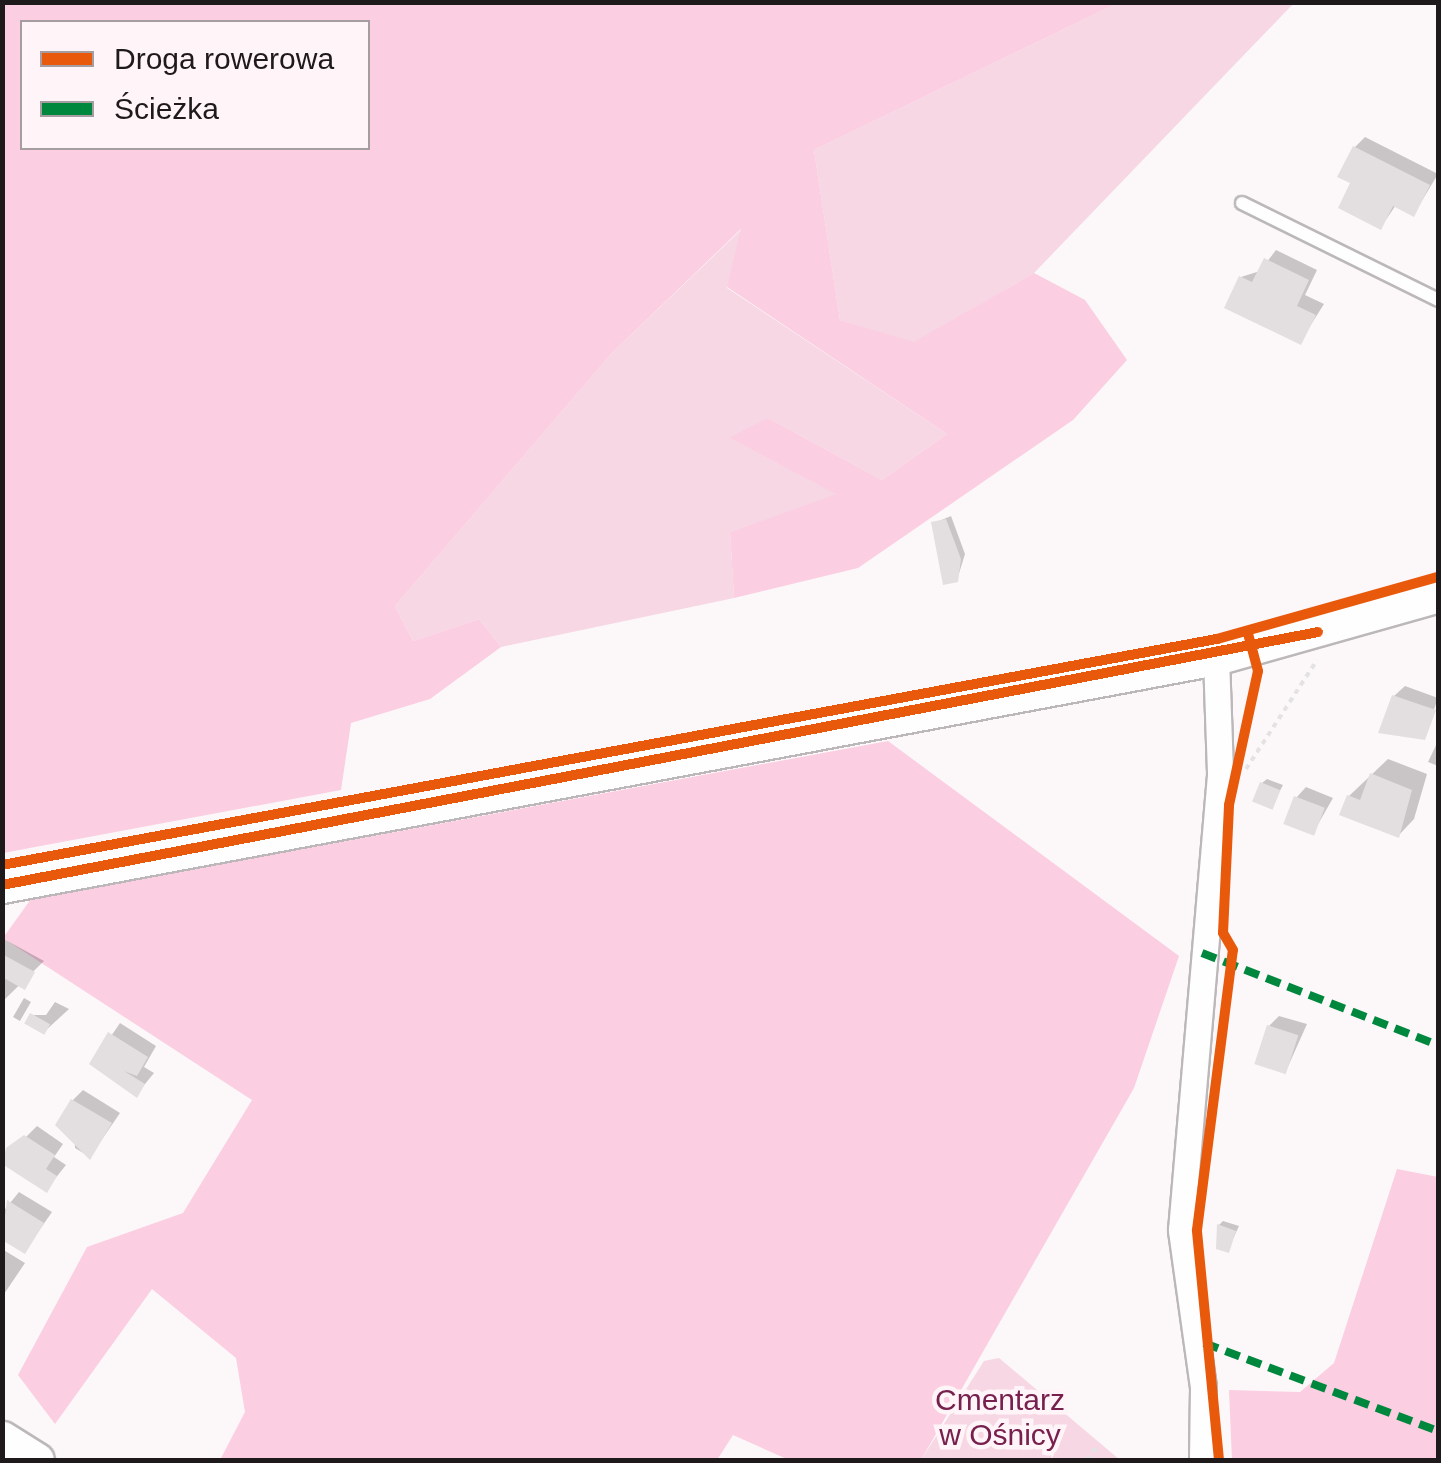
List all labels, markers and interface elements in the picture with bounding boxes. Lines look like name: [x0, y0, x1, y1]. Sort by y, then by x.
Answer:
legend: [20, 20, 370, 150]
text: Droga rowerowa: [114, 42, 334, 75]
text: Ścieżka: [114, 92, 219, 125]
park label: Cmentarz w Ośnicy: [935, 1382, 1065, 1452]

